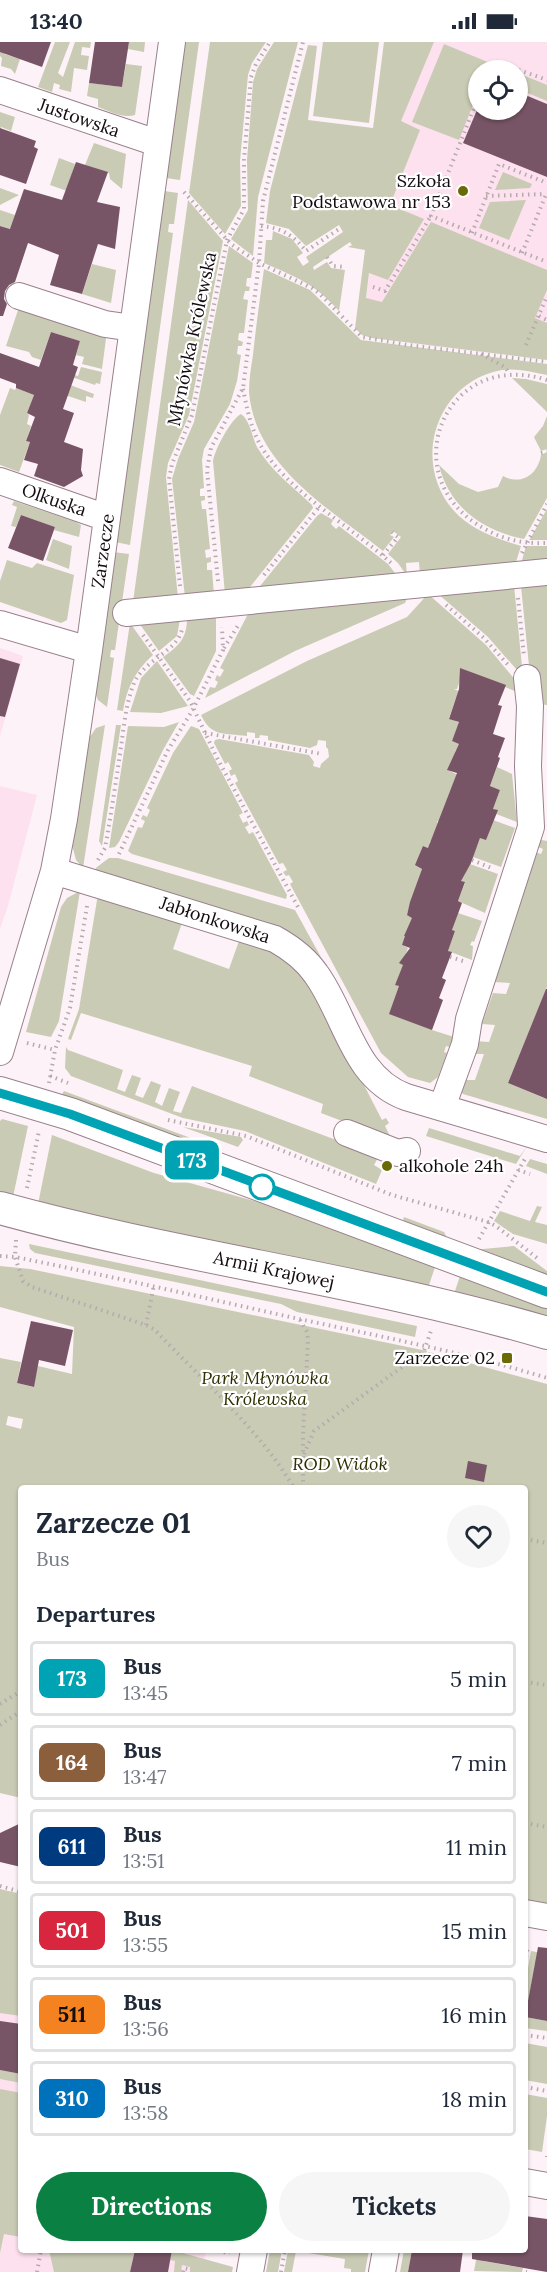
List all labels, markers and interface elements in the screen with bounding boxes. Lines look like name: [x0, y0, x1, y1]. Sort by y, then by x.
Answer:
text: 13:40: [30, 7, 83, 35]
map controls: [468, 60, 528, 120]
button: locate: [468, 60, 528, 120]
street label: Justowska: [34, 93, 123, 142]
place label: Szkoła Podstawowa nr 153: [292, 169, 451, 213]
marker: Szkoła Podstawowa nr 153: [456, 184, 470, 198]
street label: Młynówka Królewska: [162, 250, 221, 428]
street label: Olkuska: [19, 478, 90, 521]
street label: Zarzecze: [86, 512, 119, 590]
street label: Jabłonkowska: [156, 891, 273, 948]
line badge: 173: [158, 1140, 226, 1180]
text: 173: [177, 1147, 207, 1174]
place label: alkohole 24h: [399, 1154, 504, 1177]
marker: alkohole 24h: [380, 1159, 394, 1173]
unlabelled marker: [249, 1174, 275, 1200]
street label: Armii Krajowej: [211, 1245, 337, 1294]
place label: Zarzecze 02: [394, 1346, 495, 1369]
marker: Zarzecze 02: [500, 1351, 514, 1365]
park label: Park Młynówka Królewska: [201, 1366, 329, 1410]
park label: ROD Widok: [292, 1452, 388, 1475]
text: Zarzecze 01: [36, 1505, 191, 1541]
button: heart: [447, 1505, 510, 1568]
text: Bus: [36, 1546, 70, 1571]
text: Departures: [36, 1600, 155, 1628]
text: Bus: [123, 1652, 162, 1680]
text: 173: [57, 1665, 87, 1692]
text: 5 min: [450, 1665, 507, 1693]
text: 13:45: [123, 1680, 168, 1705]
text: Bus: [123, 1736, 162, 1764]
text: 164: [56, 1749, 88, 1776]
text: 7 min: [452, 1749, 507, 1777]
text: 13:47: [123, 1764, 166, 1789]
text: Bus: [123, 1820, 162, 1848]
text: 611: [57, 1833, 87, 1860]
text: 11 min: [446, 1833, 507, 1861]
text: 13:51: [123, 1848, 165, 1873]
text: Bus: [123, 1904, 162, 1932]
text: 501: [55, 1917, 89, 1944]
text: 15 min: [442, 1917, 507, 1945]
text: 13:55: [123, 1932, 168, 1957]
text: Bus: [123, 1988, 162, 2016]
text: 511: [58, 2001, 86, 2028]
text: 16 min: [441, 2001, 507, 2029]
text: 13:56: [123, 2016, 169, 2041]
text: Bus: [123, 2072, 162, 2100]
text: 310: [55, 2085, 89, 2112]
text: 18 min: [442, 2085, 507, 2113]
text: 13:58: [123, 2100, 169, 2125]
button: Directions: [36, 2172, 267, 2241]
button: Tickets: [279, 2172, 510, 2241]

